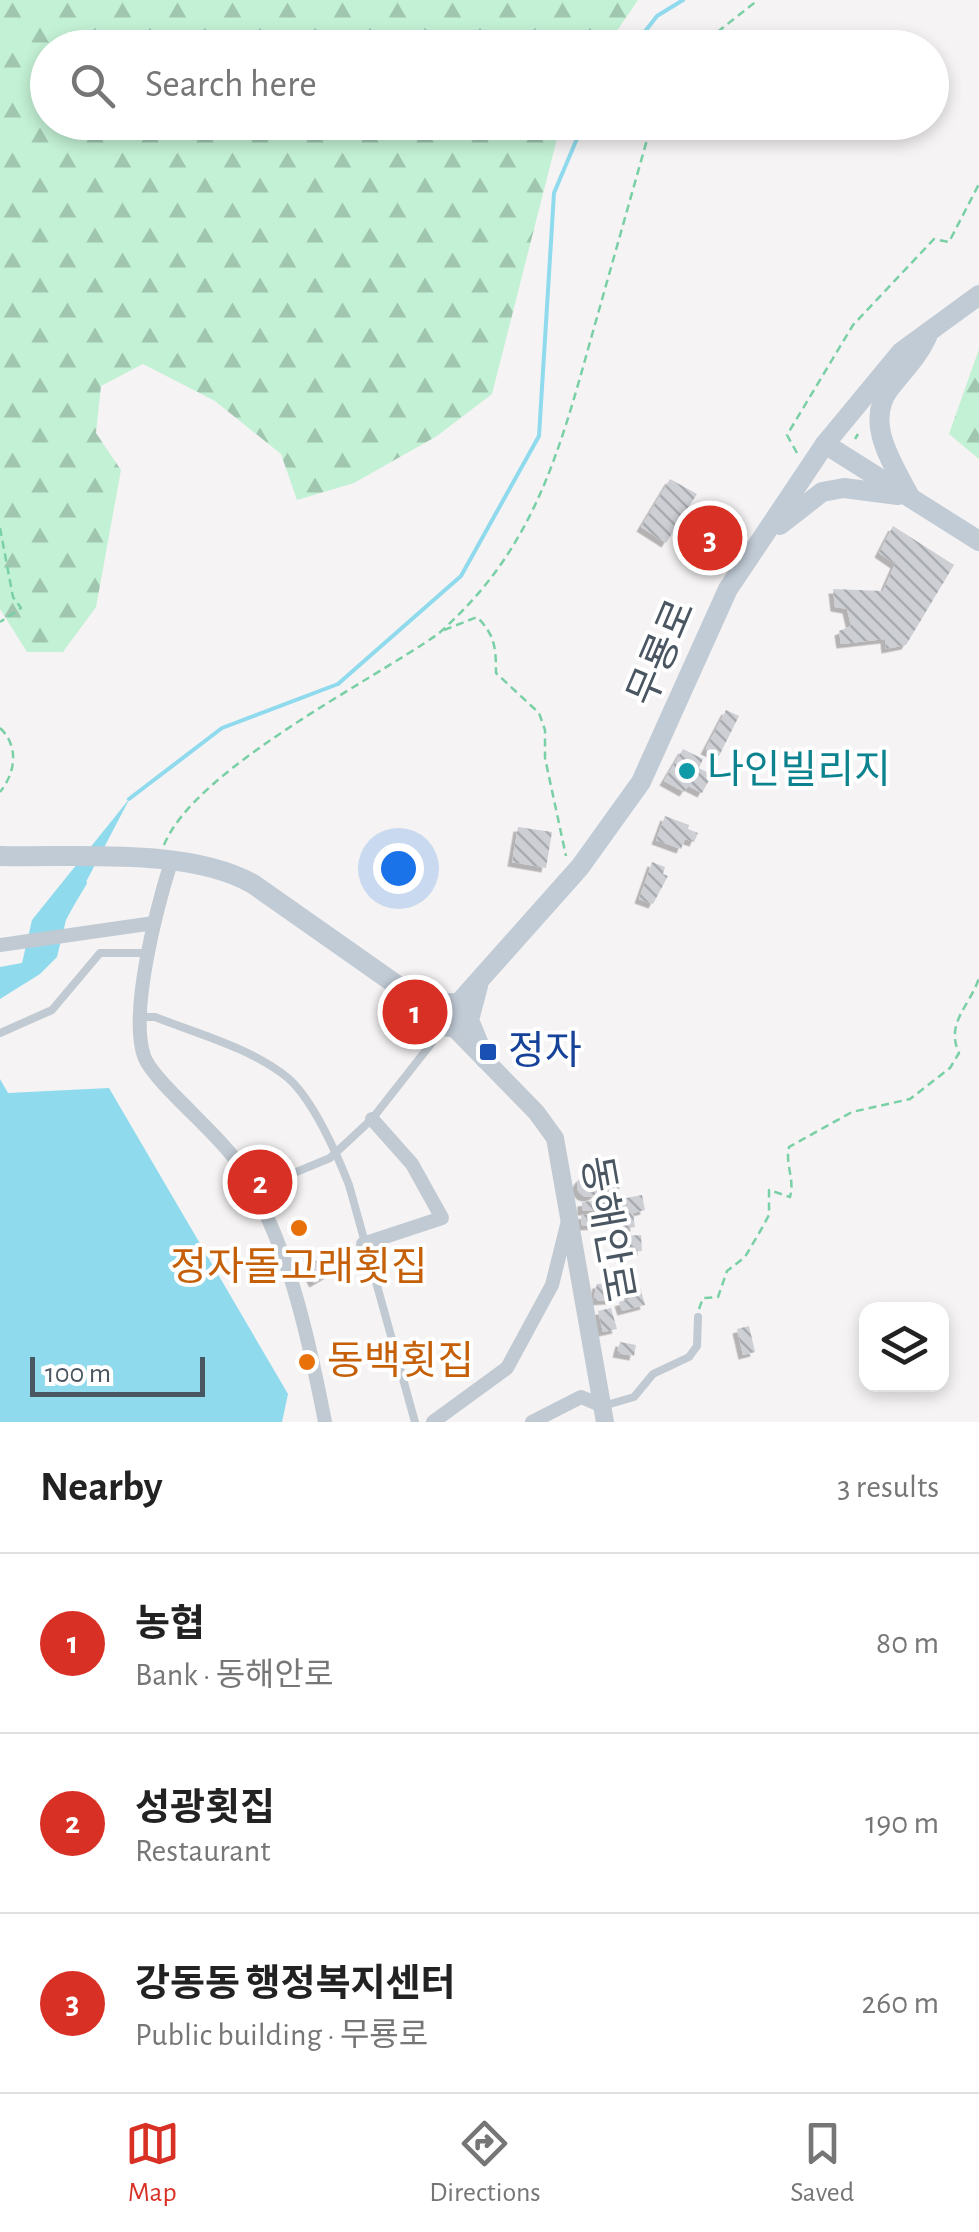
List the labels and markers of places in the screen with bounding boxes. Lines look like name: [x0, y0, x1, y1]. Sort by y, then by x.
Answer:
pin: 3: [678, 500, 742, 576]
place label: 나인빌리지: [707, 749, 891, 791]
marker: 나인빌리지: [676, 760, 698, 782]
pin: 1: [382, 974, 448, 1050]
place label: 정자: [508, 1030, 582, 1072]
marker: 정자: [477, 1041, 499, 1063]
pin: 2: [228, 1144, 292, 1220]
marker: 정자돌고래횟집: [288, 1217, 310, 1239]
place label: 정자돌고래횟집: [170, 1246, 428, 1288]
place label: 동백횟집: [327, 1340, 474, 1382]
marker: 동백횟집: [296, 1351, 318, 1373]

